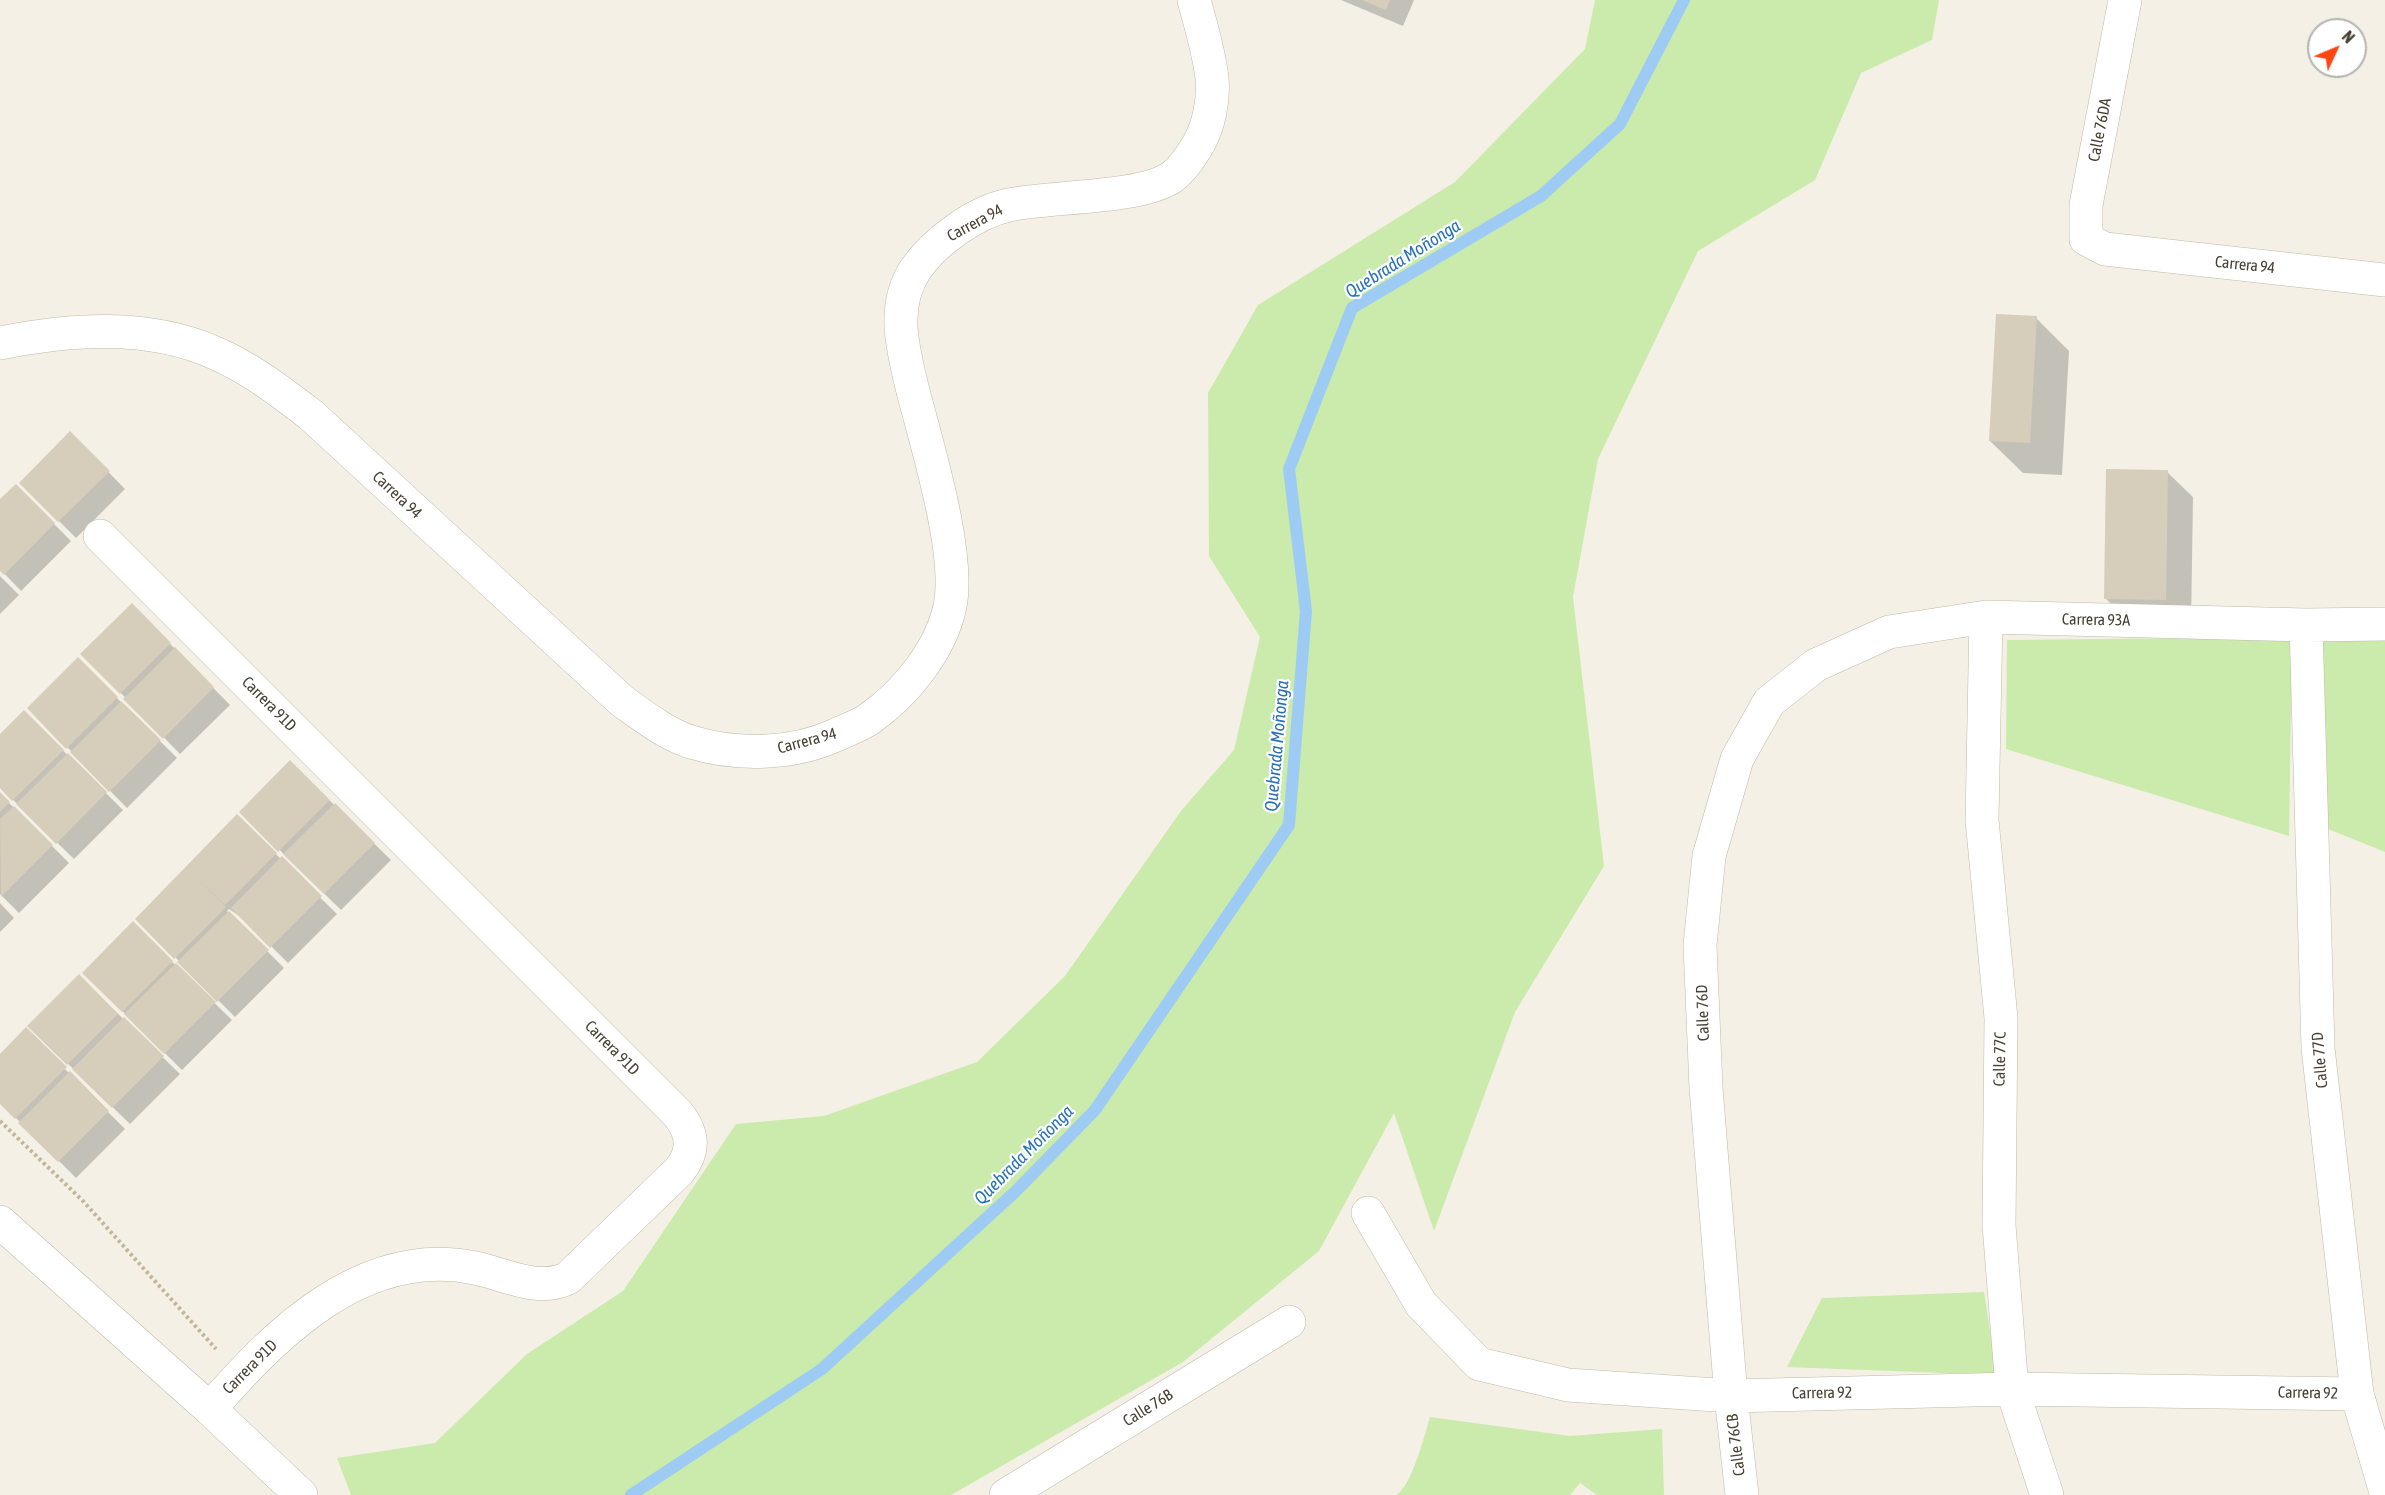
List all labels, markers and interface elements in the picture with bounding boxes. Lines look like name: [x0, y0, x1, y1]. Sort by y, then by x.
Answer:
north arrow: [2307, 18, 2367, 78]
text: N: [2339, 27, 2358, 47]
street label: Calle 76DA: [2084, 97, 2116, 163]
street label: Carrera 94: [944, 200, 1006, 246]
water label: Quebrada Moñonga: [1342, 215, 1464, 303]
street label: Carrera 94: [2214, 252, 2276, 278]
street label: Carrera 94: [368, 467, 426, 523]
street label: Carrera 93A: [2062, 610, 2130, 630]
street label: Carrera 91D: [238, 673, 300, 735]
water label: Quebrada Moñonga: [1261, 680, 1293, 812]
street label: Carrera 94: [775, 724, 839, 758]
street label: Calle 76D: [1692, 984, 1714, 1042]
street label: Carrera 91D: [581, 1017, 643, 1079]
street label: Calle 77D: [2308, 1031, 2332, 1089]
street label: Calle 77C: [1990, 1032, 2010, 1086]
water label: Quebrada Moñonga: [970, 1101, 1078, 1209]
street label: Carrera 91D: [219, 1336, 281, 1398]
street label: Carrera 92: [1792, 1383, 1852, 1403]
street label: Carrera 92: [2278, 1383, 2338, 1403]
street label: Calle 76B: [1120, 1385, 1176, 1431]
street label: Calle 76CB: [1723, 1413, 1749, 1477]

